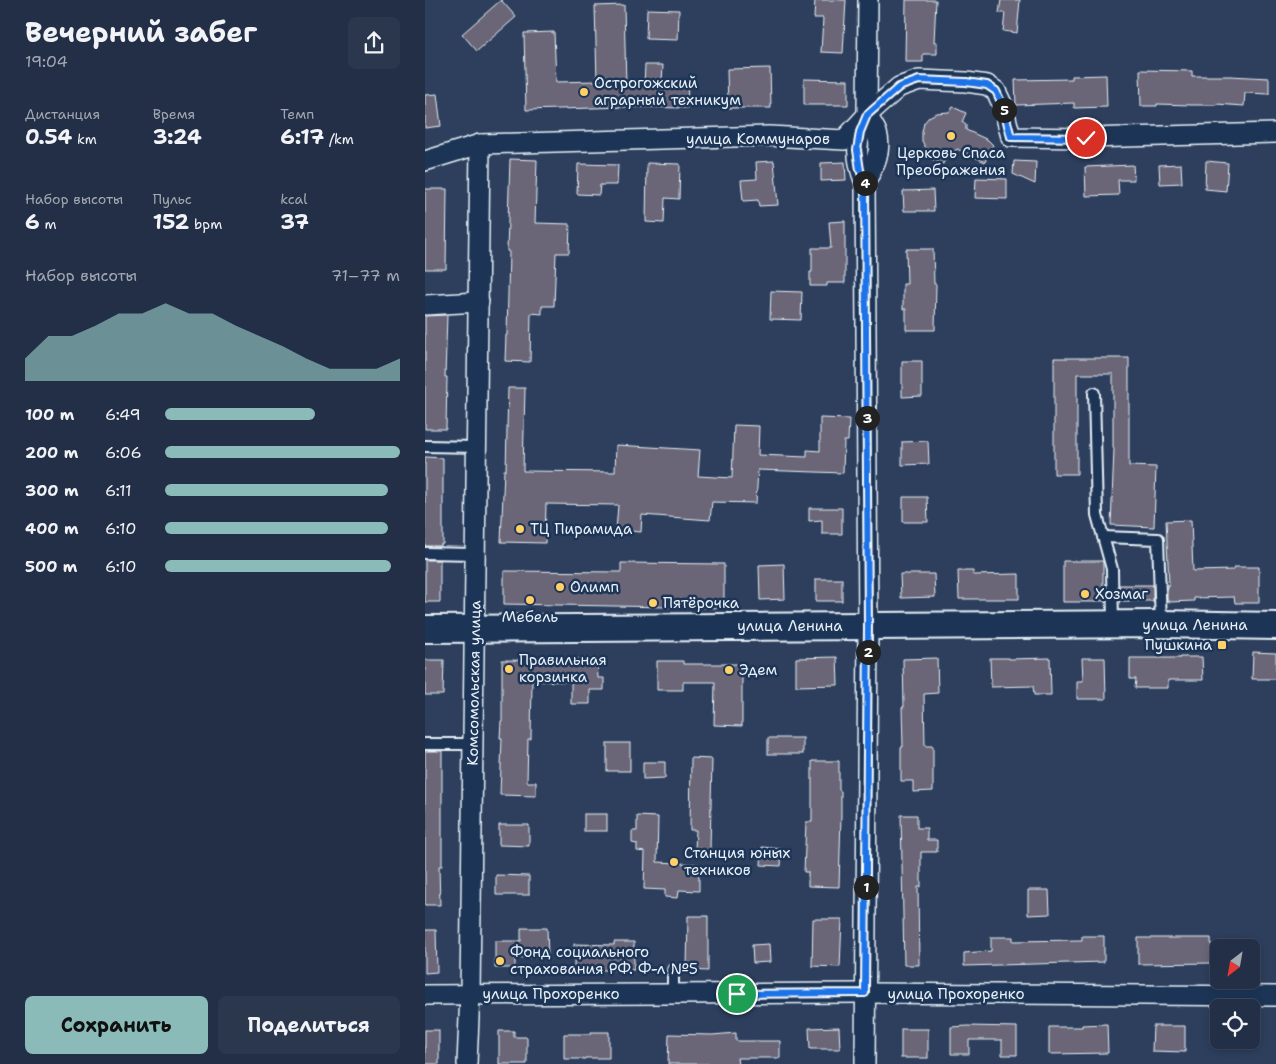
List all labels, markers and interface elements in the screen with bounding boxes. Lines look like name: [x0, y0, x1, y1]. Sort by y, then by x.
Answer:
text: Вечерний забег: [25, 13, 257, 51]
button: share: [348, 17, 400, 69]
text: 19:04: [25, 51, 68, 72]
place label: Острогожский аграрный техникум: [594, 73, 741, 110]
marker: Острогожский аграрный техникум: [578, 86, 590, 98]
pin: 5: [991, 98, 1017, 122]
text: 5: [1000, 101, 1009, 119]
text: Дистанция: [25, 105, 100, 123]
text: Время: [153, 105, 195, 123]
text: Темп: [280, 105, 314, 123]
pin: [1065, 117, 1107, 159]
text: 0.54: [25, 123, 72, 151]
text: 3:24: [153, 123, 202, 151]
text: 6:17: [280, 123, 324, 151]
icon: check: [1072, 124, 1100, 152]
street label: улица Коммунаров: [686, 129, 830, 149]
text: km: [72, 130, 97, 148]
text: /km: [324, 130, 354, 148]
marker: Церковь Спаса Преображения: [945, 130, 957, 142]
place label: Церковь Спаса Преображения: [896, 143, 1006, 180]
pin: 4: [853, 170, 877, 196]
text: 4: [861, 174, 870, 192]
text: Набор высоты: [25, 190, 123, 208]
text: Пульс: [153, 190, 192, 208]
text: kcal: [280, 190, 308, 208]
text: 6: [25, 208, 40, 236]
text: 152: [153, 208, 189, 236]
text: 37: [280, 208, 309, 236]
text: m: [40, 215, 57, 233]
text: bpm: [189, 215, 222, 233]
text: Набор высоты: [25, 265, 137, 286]
text: 71–77 m: [331, 265, 400, 286]
text: 100 m: [25, 404, 74, 425]
text: 6:49: [105, 404, 141, 425]
pin: 3: [855, 406, 879, 430]
text: 3: [863, 409, 872, 427]
text: 200 m: [25, 442, 78, 463]
text: 6:06: [105, 442, 142, 463]
text: 300 m: [25, 480, 79, 501]
text: 6:11: [105, 480, 132, 501]
text: 400 m: [25, 518, 79, 539]
text: 6:10: [105, 518, 136, 539]
place label: ТЦ Пирамида: [530, 519, 633, 539]
marker: ТЦ Пирамида: [514, 523, 526, 535]
text: 500 m: [25, 556, 77, 577]
text: 6:10: [105, 556, 136, 577]
place label: Олимп: [570, 577, 619, 597]
marker: Олимп: [554, 581, 566, 593]
place label: Хозмаг: [1095, 584, 1149, 604]
marker: Хозмаг: [1079, 588, 1091, 600]
place label: Пятёрочка: [663, 593, 740, 613]
marker: Мебель: [524, 594, 536, 606]
marker: Пятёрочка: [647, 597, 659, 609]
street label: Комсомольская улица: [463, 599, 485, 766]
place label: Мебель: [502, 607, 559, 627]
street label: улица Ленина: [1142, 615, 1248, 635]
street label: улица Ленина: [737, 616, 843, 636]
place label: Пушкина: [1145, 635, 1213, 655]
marker: Пушкина: [1216, 639, 1228, 651]
pin: 2: [855, 640, 881, 664]
text: 2: [864, 643, 873, 661]
place label: Правильная корзинка: [519, 650, 607, 687]
place label: Эдем: [739, 660, 778, 680]
marker: Правильная корзинка: [503, 663, 515, 675]
marker: Эдем: [723, 664, 735, 676]
place label: Станция юных техников: [684, 843, 791, 880]
marker: Станция юных техников: [668, 856, 680, 868]
pin: 1: [853, 874, 879, 900]
text: 1: [863, 878, 870, 896]
north arrow: [1210, 939, 1260, 989]
map controls: [1210, 939, 1260, 1049]
place label: Фонд социального страхования РФ. Ф-л №5: [510, 942, 698, 979]
marker: Фонд социального страхования РФ. Ф-л №5: [494, 955, 506, 967]
pin: [716, 973, 758, 1015]
icon: arrive: [723, 980, 751, 1008]
street label: улица Прохоренко: [483, 984, 619, 1004]
street label: улица Прохоренко: [888, 984, 1024, 1004]
button: Сохранить: [25, 996, 208, 1054]
button: Поделиться: [218, 996, 400, 1054]
button: locate: [1210, 999, 1260, 1049]

